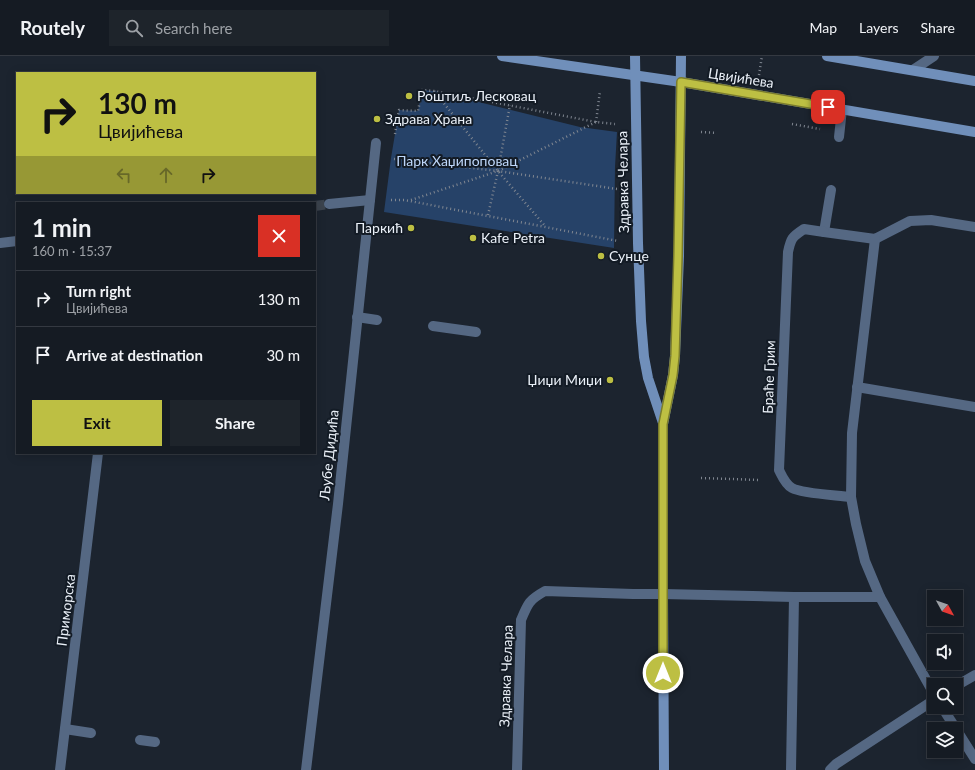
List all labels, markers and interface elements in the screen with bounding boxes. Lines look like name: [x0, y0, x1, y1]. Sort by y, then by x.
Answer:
search box: [109, 10, 389, 46]
text: Routely: [20, 16, 85, 39]
icon: search: [123, 17, 145, 39]
text: Search here: [155, 19, 232, 37]
text: Map: [809, 19, 837, 36]
text: Layers: [859, 19, 899, 36]
text: Share: [921, 19, 955, 36]
street label: Цвијићева: [707, 64, 775, 91]
text: 130 m: [98, 86, 177, 120]
place label: Роштиљ Лесковац: [417, 87, 537, 104]
icon: right: [32, 88, 84, 140]
pin: [811, 90, 845, 124]
marker: Роштиљ Лесковац: [404, 91, 414, 101]
icon: arrive: [817, 96, 839, 118]
place label: Здрава Храна: [385, 110, 472, 127]
marker: Здрава Храна: [372, 114, 382, 124]
text: Цвијићева: [98, 120, 183, 142]
street label: Здравка Челара: [613, 131, 632, 233]
park label: Парк Хаџипоповац: [396, 152, 518, 169]
icon: left: [113, 164, 135, 186]
icon: ahead: [155, 164, 177, 186]
icon: right: [197, 164, 219, 186]
text: 1 min: [32, 213, 92, 242]
button: close: [258, 215, 300, 257]
place label: Паркић: [355, 219, 403, 236]
marker: Паркић: [406, 223, 416, 233]
place label: Kafe Petra: [481, 229, 545, 246]
marker: Kafe Petra: [468, 233, 478, 243]
text: 160 m · 15:37: [32, 243, 112, 259]
place label: Сунце: [609, 247, 649, 264]
marker: Сунце: [596, 251, 606, 261]
text: Turn right: [66, 282, 131, 300]
icon: right: [32, 288, 54, 310]
text: 130 m: [258, 290, 300, 308]
text: Цвијићева: [66, 300, 128, 316]
street label: Браће Грим: [759, 340, 778, 414]
icon: arrive: [32, 344, 54, 366]
text: Arrive at destination: [66, 346, 203, 364]
text: 30 m: [266, 346, 300, 364]
place label: Џиџи Миџи: [527, 371, 602, 388]
marker: Џиџи Миџи: [605, 375, 615, 385]
button: Exit: [32, 400, 162, 446]
button: Share: [170, 400, 300, 446]
street label: Љубе Дидића: [315, 409, 342, 502]
street label: Приморска: [53, 573, 78, 647]
north arrow: [927, 590, 963, 626]
map controls: [927, 590, 963, 758]
street label: Здравка Челара: [495, 625, 516, 727]
button: sound: [927, 634, 963, 670]
position arrow: [642, 652, 684, 694]
button: search: [927, 678, 963, 714]
button: layers: [927, 722, 963, 758]

